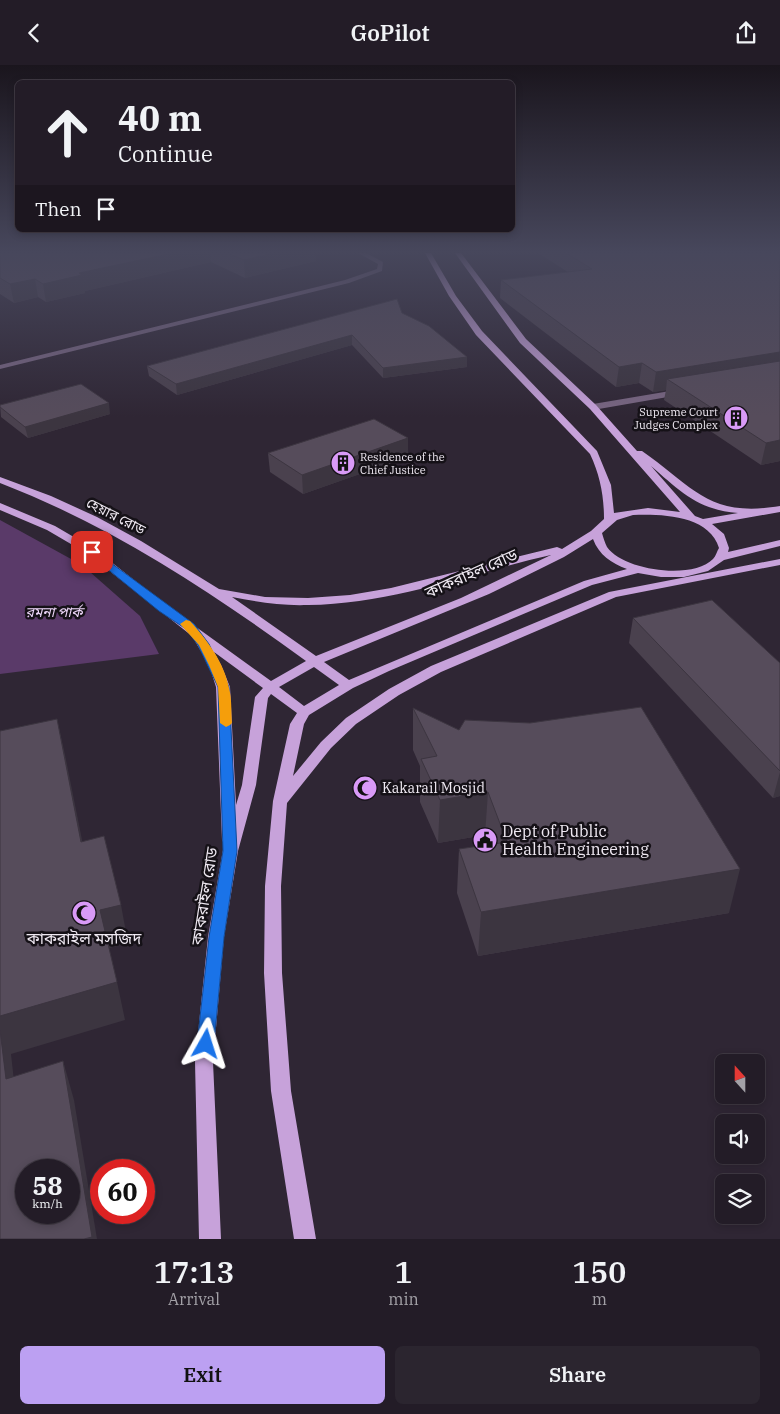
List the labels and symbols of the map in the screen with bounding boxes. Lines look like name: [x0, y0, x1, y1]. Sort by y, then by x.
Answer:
place label: Supreme Court Judges Complex: [634, 405, 718, 432]
building icon: Supreme Court Judges Complex: [723, 405, 749, 431]
building icon: Residence of the Chief Justice: [330, 450, 356, 476]
place label: Residence of the Chief Justice: [360, 450, 445, 477]
street label: হেয়ার রোড: [84, 494, 149, 539]
pin: [71, 531, 113, 573]
street label: কাকরাইল রোড: [421, 544, 521, 603]
park label: রমনা পার্ক: [25, 603, 85, 621]
mosque icon: Kakarail Mosjid: [352, 775, 378, 801]
place label: Kakarail Mosjid: [382, 779, 485, 797]
place label: Dept of Public Health Engineering: [502, 821, 649, 859]
public building icon: Dept of Public Health Engineering: [472, 827, 498, 853]
street label: কাকরাইল রোড: [186, 845, 222, 947]
mosque icon: কাকরাইল মসজিদ: [71, 900, 97, 926]
place label: কাকরাইল মসজিদ: [26, 928, 142, 948]
position arrow: [179, 1017, 231, 1069]
north arrow: [715, 1054, 765, 1104]
speed limit sign: 60: [90, 1159, 155, 1224]

